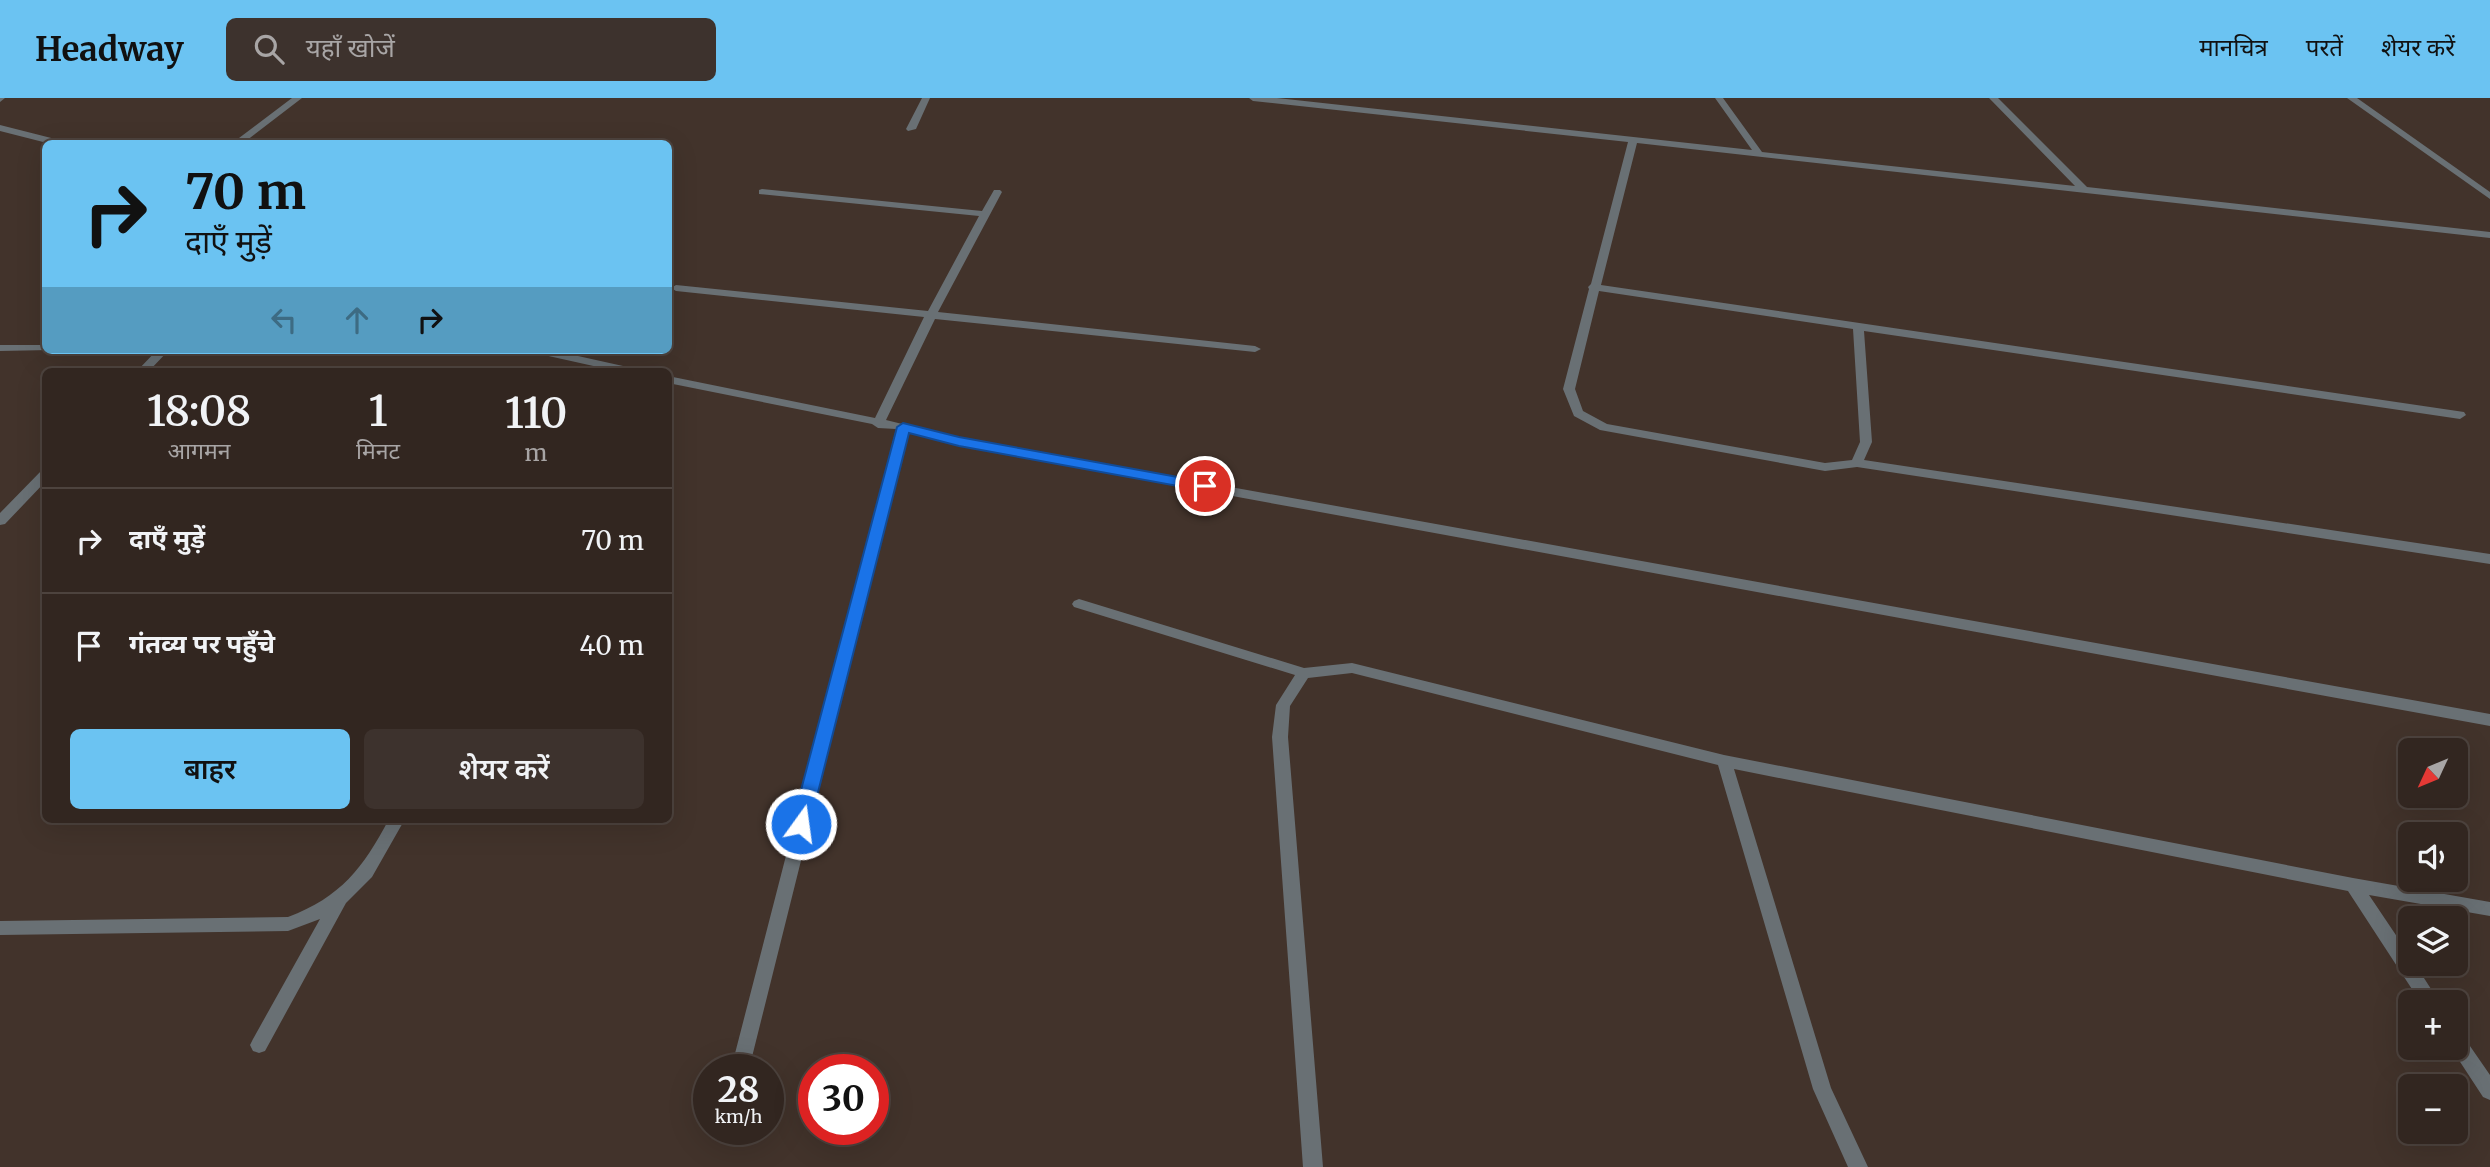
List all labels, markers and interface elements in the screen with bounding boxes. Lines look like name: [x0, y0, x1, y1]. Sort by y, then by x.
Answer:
search box: [226, 18, 716, 81]
text: Headway: [35, 29, 184, 70]
icon: search: [250, 30, 288, 68]
text: यहाँ खोजें: [306, 31, 395, 64]
text: मानचित्र: [2199, 32, 2268, 63]
text: परतें: [2306, 32, 2343, 63]
text: शेयर करें: [2381, 32, 2455, 63]
text: 70 m: [185, 161, 306, 222]
icon: right: [70, 168, 161, 259]
text: दाएँ मुड़ें: [185, 222, 272, 262]
icon: left: [265, 301, 303, 339]
icon: ahead: [338, 301, 376, 339]
icon: right: [411, 301, 449, 339]
text: 18:08: [147, 385, 251, 437]
text: 1: [368, 385, 388, 437]
text: 110: [505, 387, 567, 439]
text: आगमन: [167, 436, 230, 465]
text: मिनट: [356, 436, 400, 465]
text: m: [525, 438, 547, 467]
pin: [1175, 456, 1235, 516]
icon: arrive: [1186, 467, 1224, 505]
icon: right: [70, 522, 108, 560]
text: दाएँ मुड़ें: [129, 522, 205, 555]
text: 70 m: [581, 524, 644, 557]
icon: arrive: [70, 627, 108, 665]
text: गंतव्य पर पहुँचे: [129, 627, 275, 660]
text: 40 m: [580, 629, 644, 662]
button: बाहर: [70, 729, 350, 809]
button: शेयर करें: [364, 729, 644, 809]
north arrow: [2398, 738, 2468, 808]
map controls: [2398, 738, 2468, 1144]
position arrow: [764, 787, 838, 861]
button: sound: [2398, 822, 2468, 892]
button: layers: [2398, 906, 2468, 976]
button: +: [2398, 990, 2468, 1060]
speed limit sign: 30: [798, 1054, 889, 1145]
text: 28: [717, 1068, 760, 1112]
button: −: [2398, 1074, 2468, 1144]
text: km/h: [715, 1105, 762, 1128]

